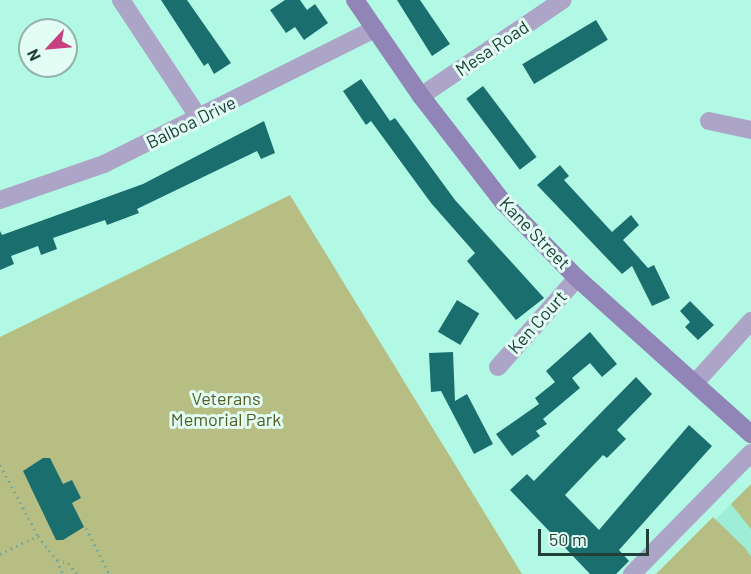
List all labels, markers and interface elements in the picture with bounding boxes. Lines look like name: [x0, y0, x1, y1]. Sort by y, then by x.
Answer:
street label: Mesa Road: [451, 16, 533, 80]
north arrow: [18, 18, 78, 78]
text: N: [22, 46, 44, 64]
street label: Balboa Drive: [143, 91, 239, 153]
street label: Kane Street: [495, 192, 575, 274]
street label: Ken Court: [503, 286, 571, 358]
park label: Veterans Memorial Park: [171, 388, 281, 430]
scale bar: [541, 517, 652, 555]
text: 50 m: [549, 528, 587, 550]

